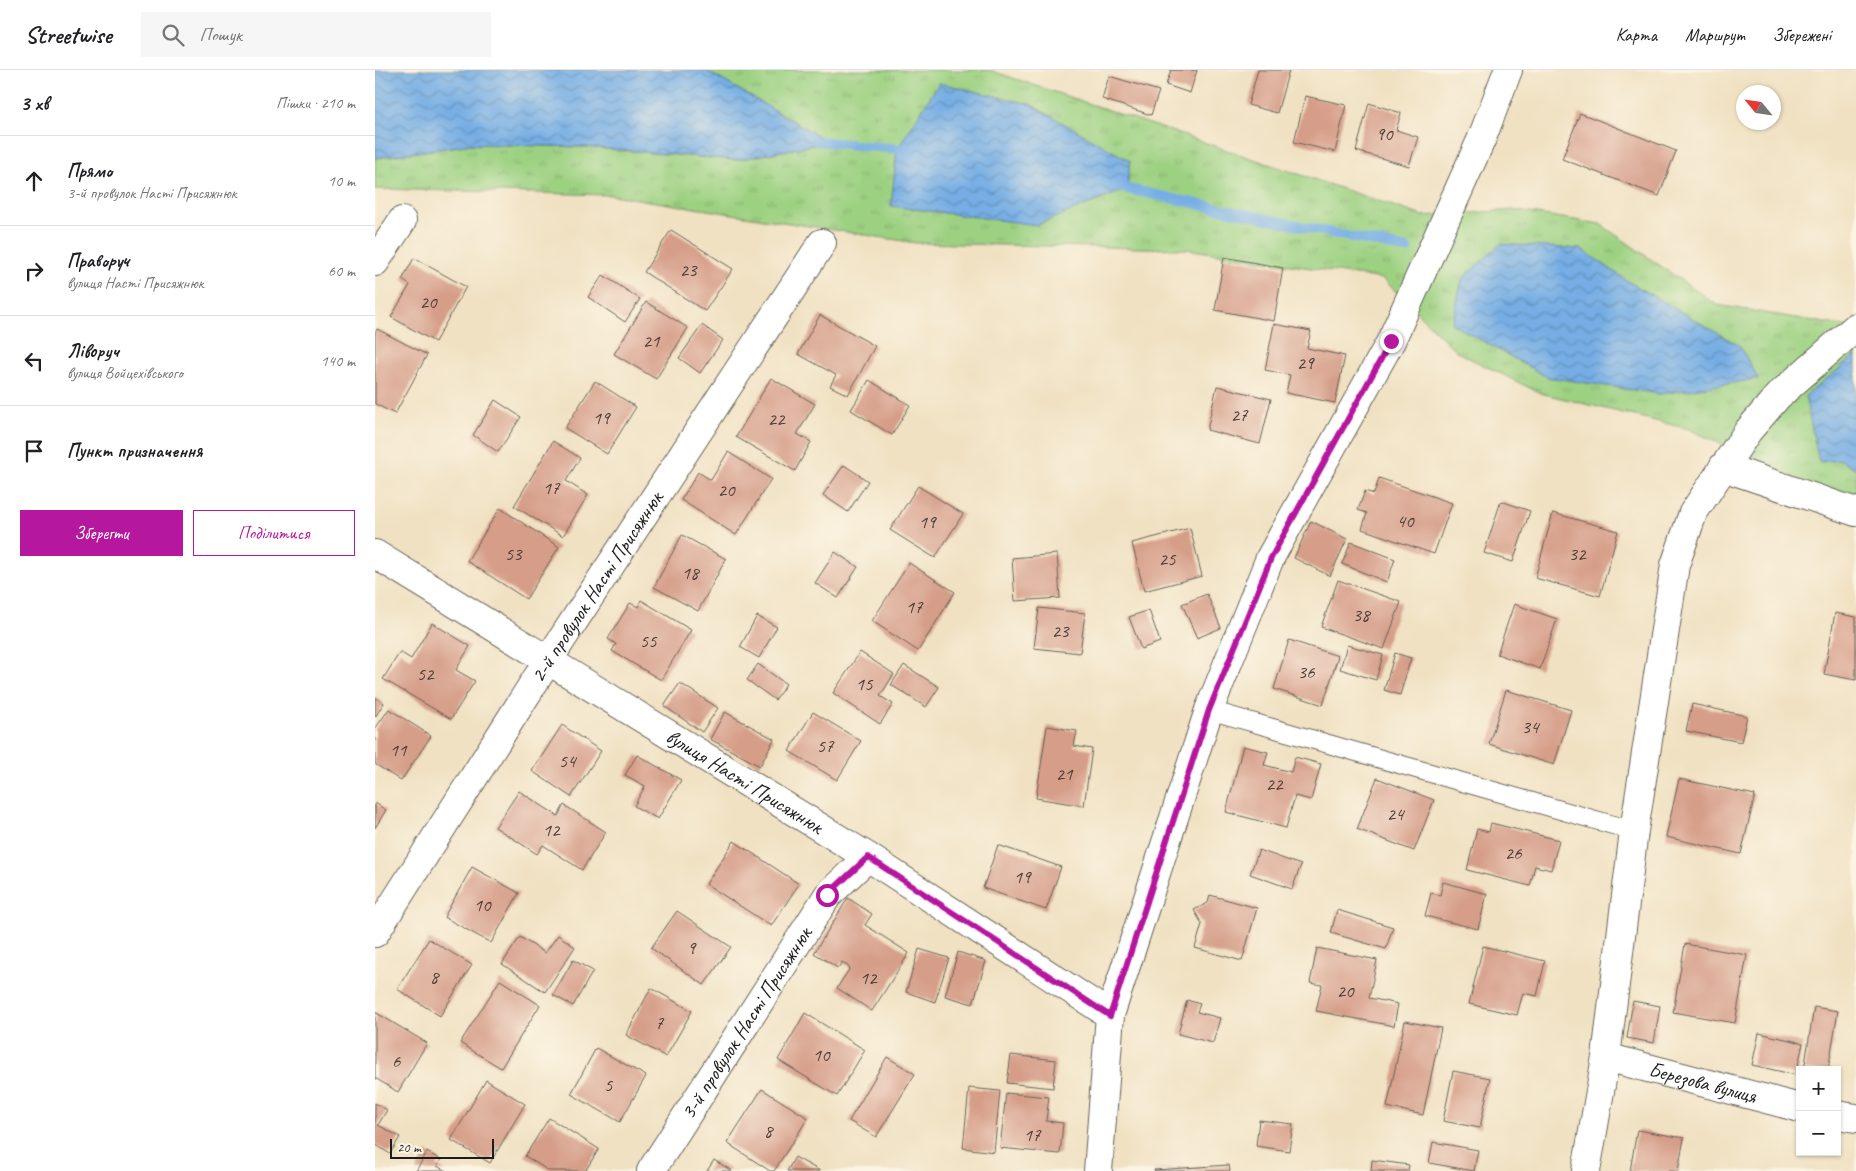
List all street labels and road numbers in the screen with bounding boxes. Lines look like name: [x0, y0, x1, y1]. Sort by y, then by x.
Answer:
street label: 2-й провулок Насті Присяжнюк: [525, 484, 670, 687]
street label: вулиця Насті Присяжнюк: [661, 723, 830, 841]
street label: 3-й провулок Насті Присяжнюк: [675, 920, 818, 1124]
street label: Березова вулиця: [1646, 1056, 1761, 1109]

